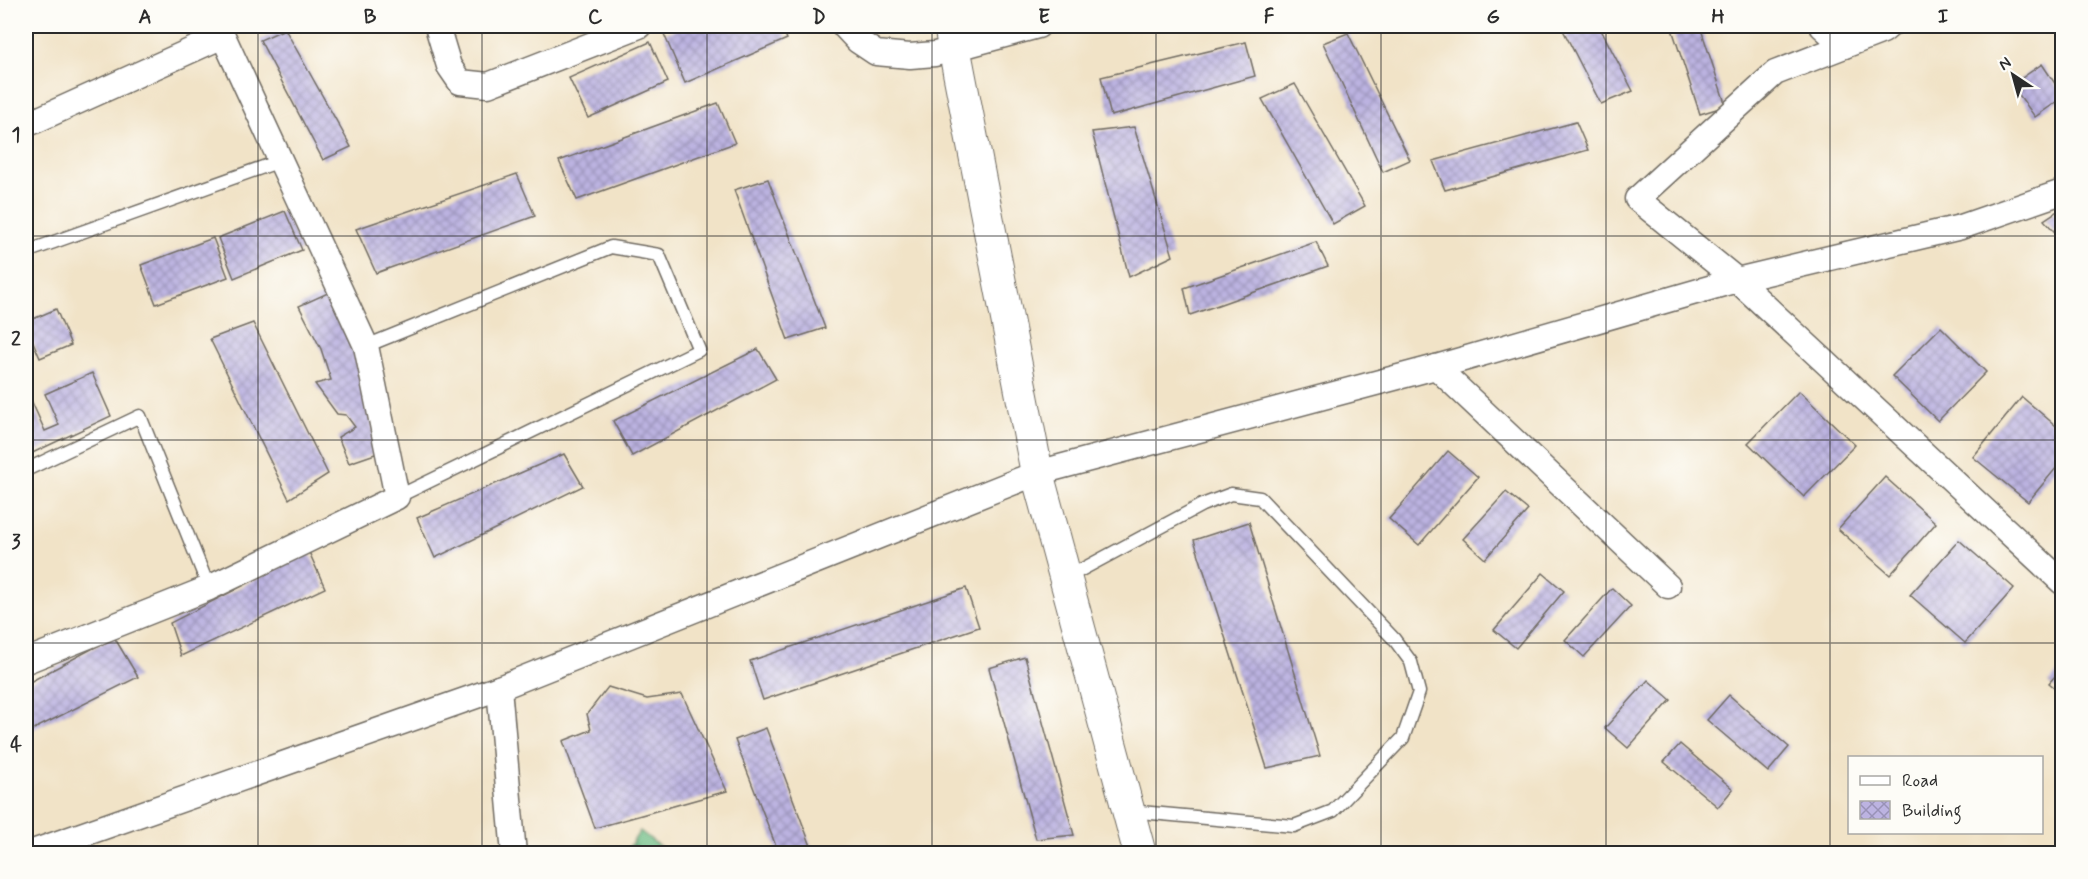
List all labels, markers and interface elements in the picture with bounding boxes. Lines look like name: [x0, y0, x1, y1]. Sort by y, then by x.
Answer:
text: A: [138, 4, 152, 31]
text: B: [364, 4, 377, 31]
text: C: [588, 4, 603, 31]
text: D: [812, 4, 826, 31]
text: E: [1038, 4, 1050, 31]
text: F: [1264, 4, 1275, 31]
text: G: [1486, 4, 1500, 31]
text: H: [1711, 4, 1725, 31]
text: I: [1938, 4, 1948, 31]
north arrow: [1983, 45, 2043, 105]
text: N: [1995, 52, 2016, 76]
text: 1: [12, 122, 20, 149]
text: 2: [11, 326, 21, 353]
text: 3: [11, 529, 21, 556]
text: 4: [10, 732, 22, 759]
legend: [1848, 756, 2043, 834]
text: Road: [1902, 769, 1938, 793]
text: Building: [1902, 799, 1962, 825]

